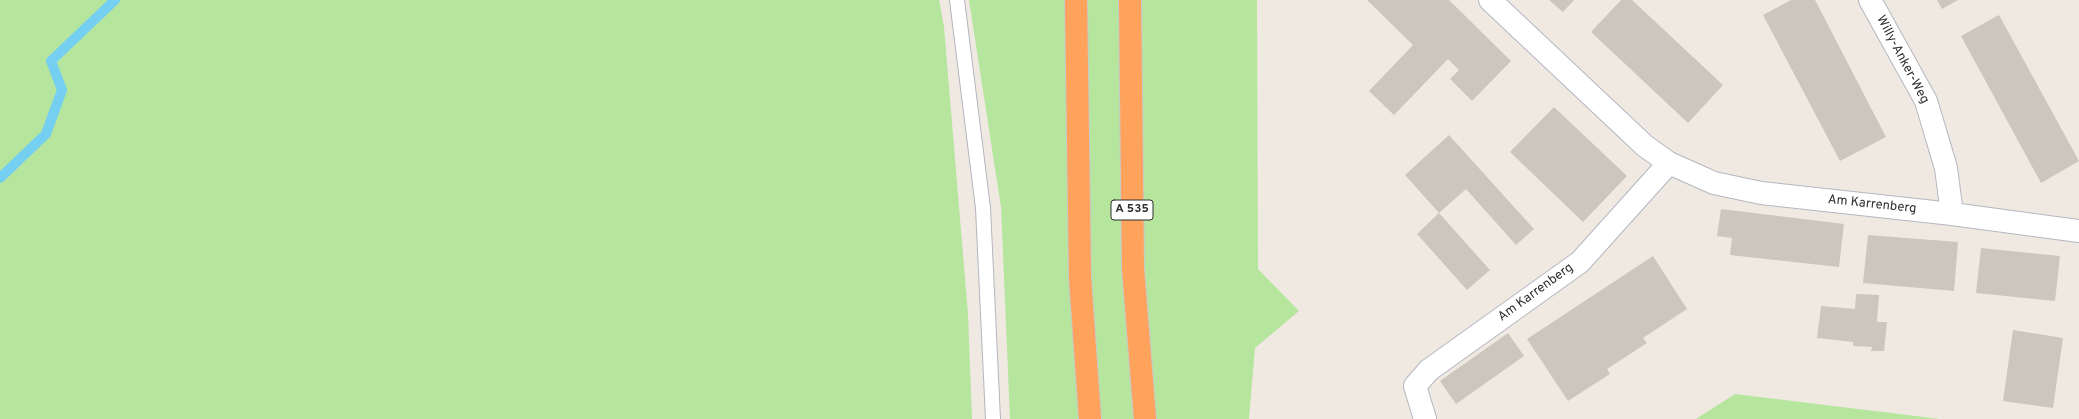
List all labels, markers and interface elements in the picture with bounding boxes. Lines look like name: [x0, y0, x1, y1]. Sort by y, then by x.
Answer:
street label: Willy-Anker-Weg: [1872, 13, 1932, 107]
street label: Am Karrenberg: [1827, 193, 1917, 217]
road number: A 535: [1111, 200, 1153, 220]
street label: Am Karrenberg: [1495, 260, 1577, 326]

